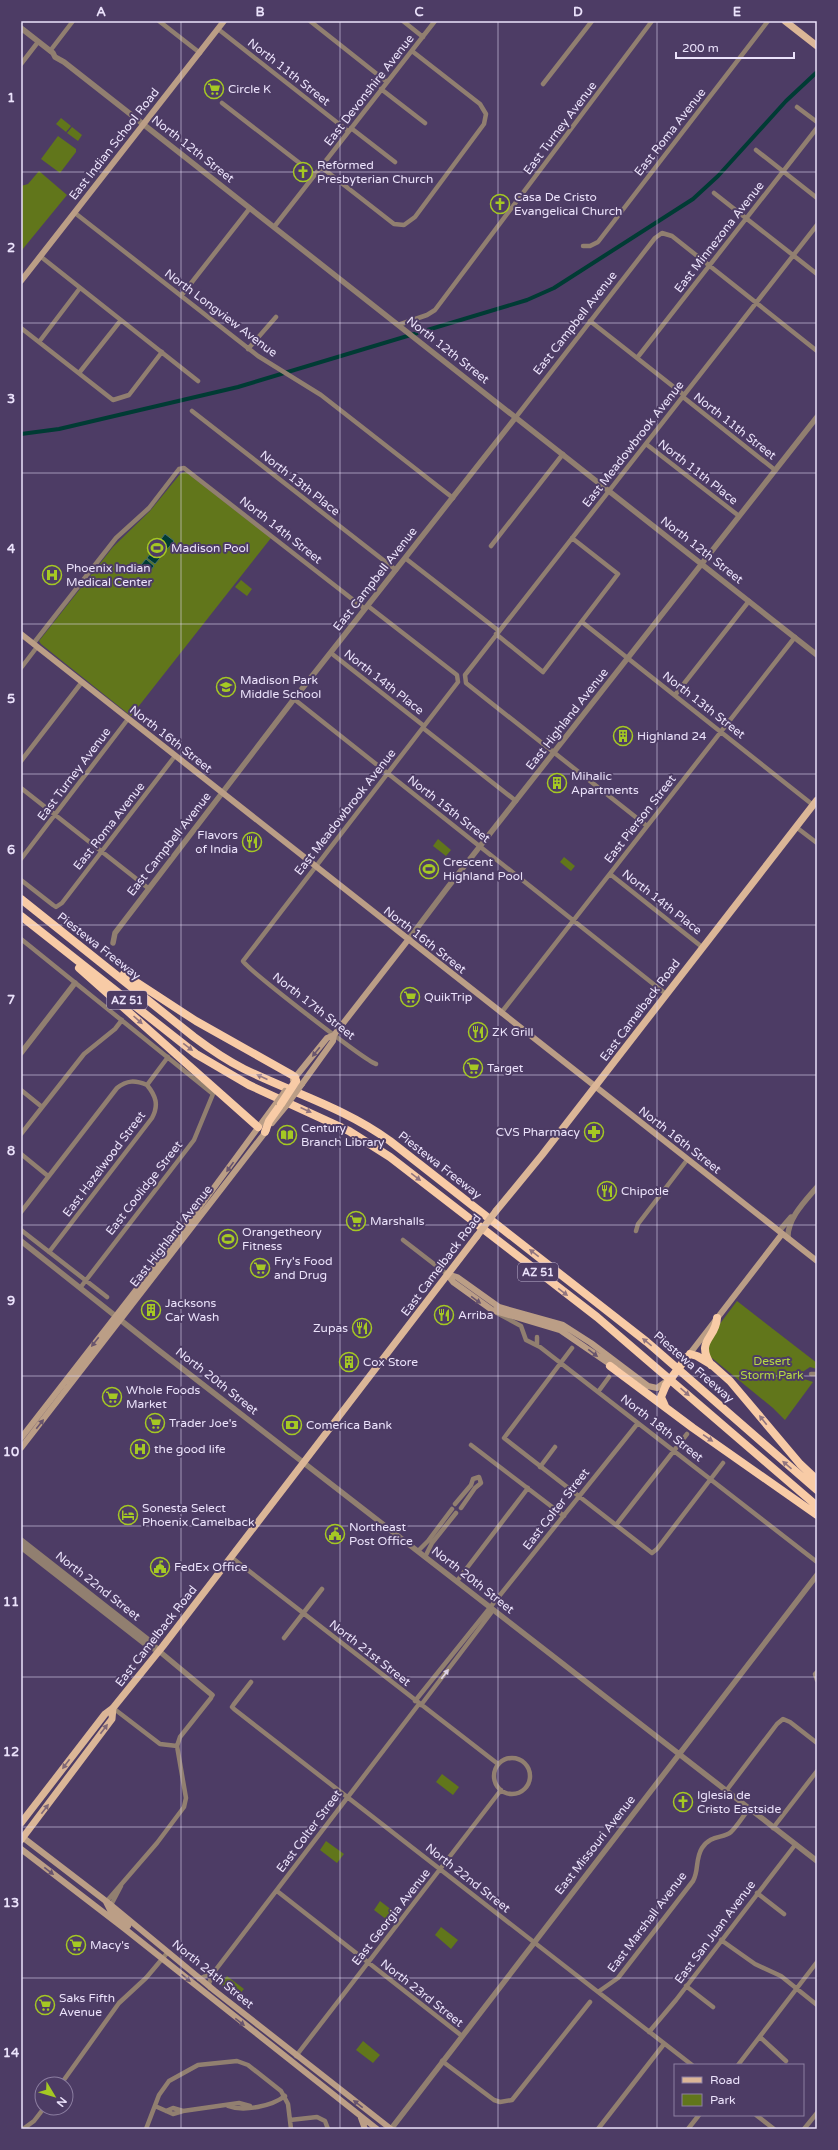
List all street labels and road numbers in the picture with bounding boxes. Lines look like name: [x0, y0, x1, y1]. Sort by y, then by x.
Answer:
street label: East Devonshire Avenue: [321, 31, 417, 148]
street label: North 11th Street: [245, 35, 333, 109]
street label: East Turney Avenue: [520, 79, 600, 177]
street label: East Indian School Road: [66, 85, 162, 203]
street label: East Roma Avenue: [631, 85, 709, 179]
street label: North 12th Street: [149, 112, 237, 186]
street label: East Minnezona Avenue: [671, 179, 767, 295]
street label: North Longview Avenue: [162, 266, 280, 360]
street label: East Campbell Avenue: [530, 268, 620, 378]
street label: North 12th Street: [404, 313, 492, 387]
street label: East Meadowbrook Avenue: [579, 378, 687, 510]
street label: North 11th Street: [691, 389, 779, 463]
street label: North 11th Place: [655, 437, 741, 508]
street label: North 13th Place: [257, 448, 343, 519]
street label: North 14th Street: [237, 493, 325, 567]
street label: North 12th Street: [658, 513, 746, 587]
street label: East Campbell Avenue: [330, 524, 420, 634]
street label: North 14th Place: [341, 647, 427, 718]
street label: East Highland Avenue: [523, 665, 611, 773]
street label: North 13th Street: [660, 668, 748, 742]
street label: North 16th Street: [127, 702, 215, 776]
street label: East Turney Avenue: [34, 725, 114, 823]
street label: East Meadowbrook Avenue: [291, 746, 399, 878]
street label: North 15th Street: [405, 772, 493, 846]
street label: East Pierson Street: [601, 772, 679, 866]
street label: East Roma Avenue: [70, 779, 148, 873]
street label: East Campbell Avenue: [124, 789, 214, 899]
street label: North 14th Place: [619, 867, 705, 938]
street label: North 16th Street: [381, 903, 469, 977]
street label: Piestewa Freeway: [55, 909, 144, 983]
street label: East Camelback Road: [597, 956, 683, 1064]
street label: North 17th Street: [270, 969, 358, 1043]
road number: AZ 51: [107, 991, 147, 1009]
street label: North 16th Street: [636, 1103, 724, 1177]
street label: East Hazelwood Street: [60, 1108, 148, 1219]
street label: Piestewa Freeway: [396, 1128, 485, 1202]
street label: East Coolidge Street: [103, 1138, 185, 1238]
street label: East Highland Avenue: [127, 1182, 215, 1290]
street label: East Camelback Road: [398, 1211, 484, 1319]
road number: AZ 51: [518, 1263, 558, 1281]
street label: Piestewa Freeway: [651, 1328, 737, 1406]
street label: North 20th Street: [173, 1344, 261, 1418]
street label: North 18th Street: [618, 1391, 706, 1465]
street label: East Colter Street: [520, 1465, 592, 1553]
street label: North 20th Street: [429, 1543, 517, 1617]
street label: North 22nd Street: [53, 1549, 144, 1624]
street label: East Camelback Road: [112, 1583, 200, 1689]
street label: North 21st Street: [327, 1617, 414, 1689]
street label: East Colter Street: [273, 1787, 345, 1875]
street label: East Missouri Avenue: [552, 1792, 638, 1897]
street label: North 22nd Street: [423, 1841, 514, 1916]
street label: East Georgia Avenue: [349, 1866, 433, 1968]
street label: East Marshall Avenue: [605, 1869, 690, 1975]
street label: East San Juan Avenue: [672, 1878, 758, 1986]
street label: North 24th Street: [169, 1937, 257, 2011]
street label: North 23rd Street: [378, 1956, 466, 2030]

